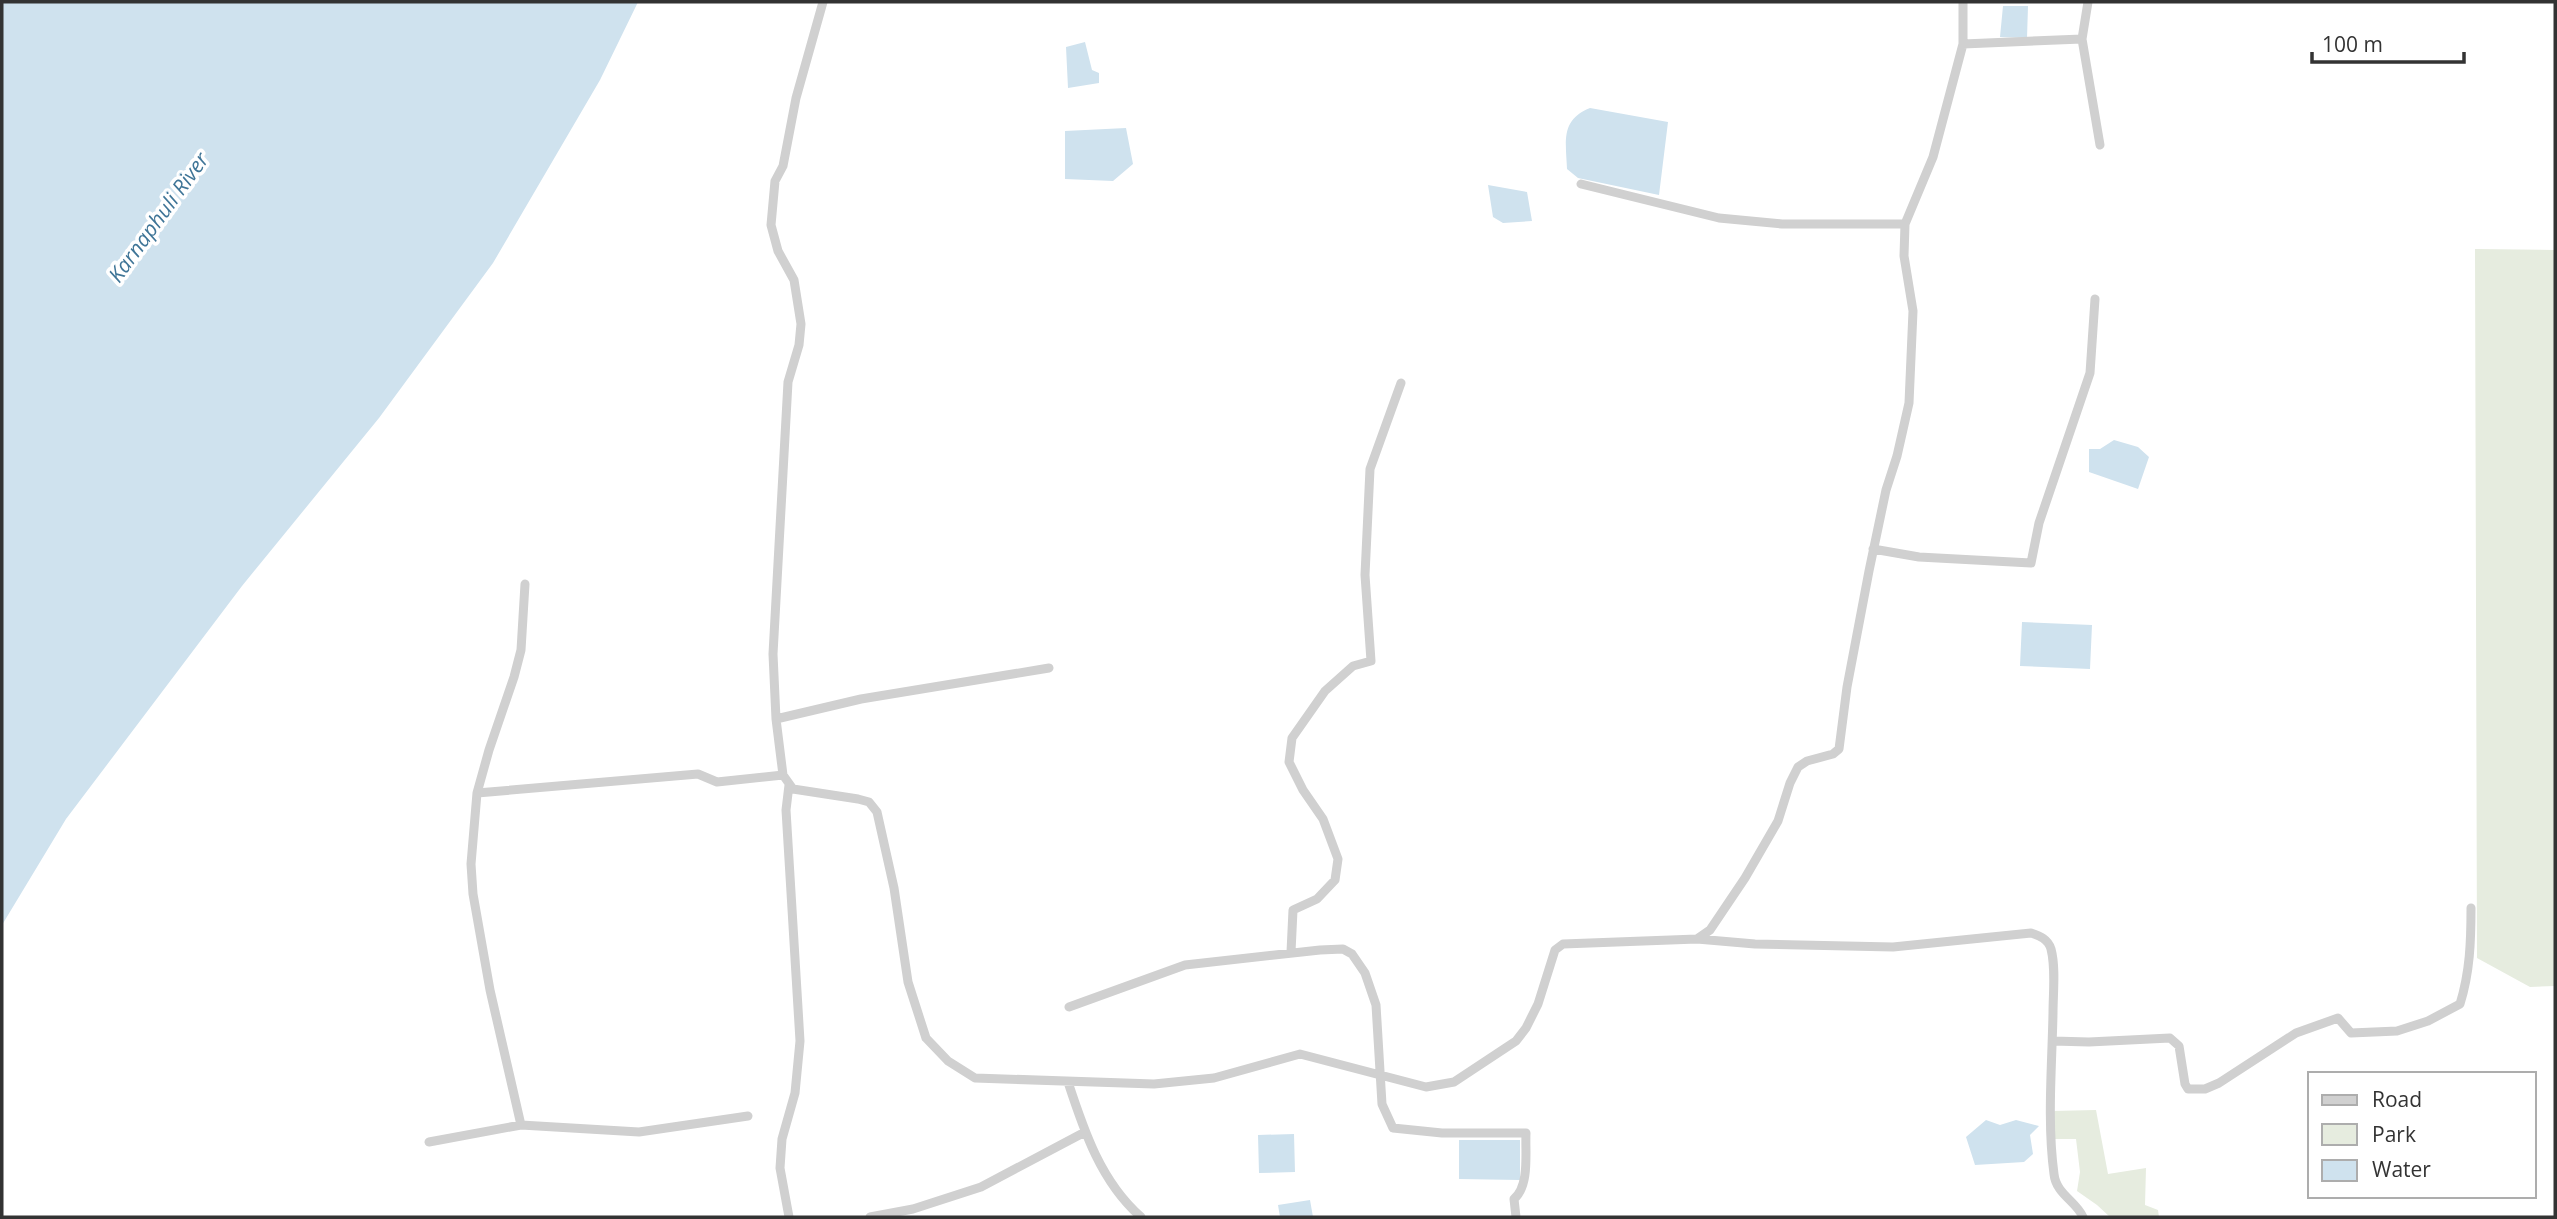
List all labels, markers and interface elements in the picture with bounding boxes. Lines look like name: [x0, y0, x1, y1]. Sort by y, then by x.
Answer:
scale bar: [2312, 21, 2464, 65]
text: 100 m: [2322, 30, 2383, 58]
water label: Karnaphuli River: [101, 146, 215, 288]
legend: [2308, 1072, 2536, 1198]
text: Road: [2372, 1085, 2422, 1113]
text: Park: [2372, 1120, 2416, 1148]
text: Water: [2372, 1155, 2431, 1183]

